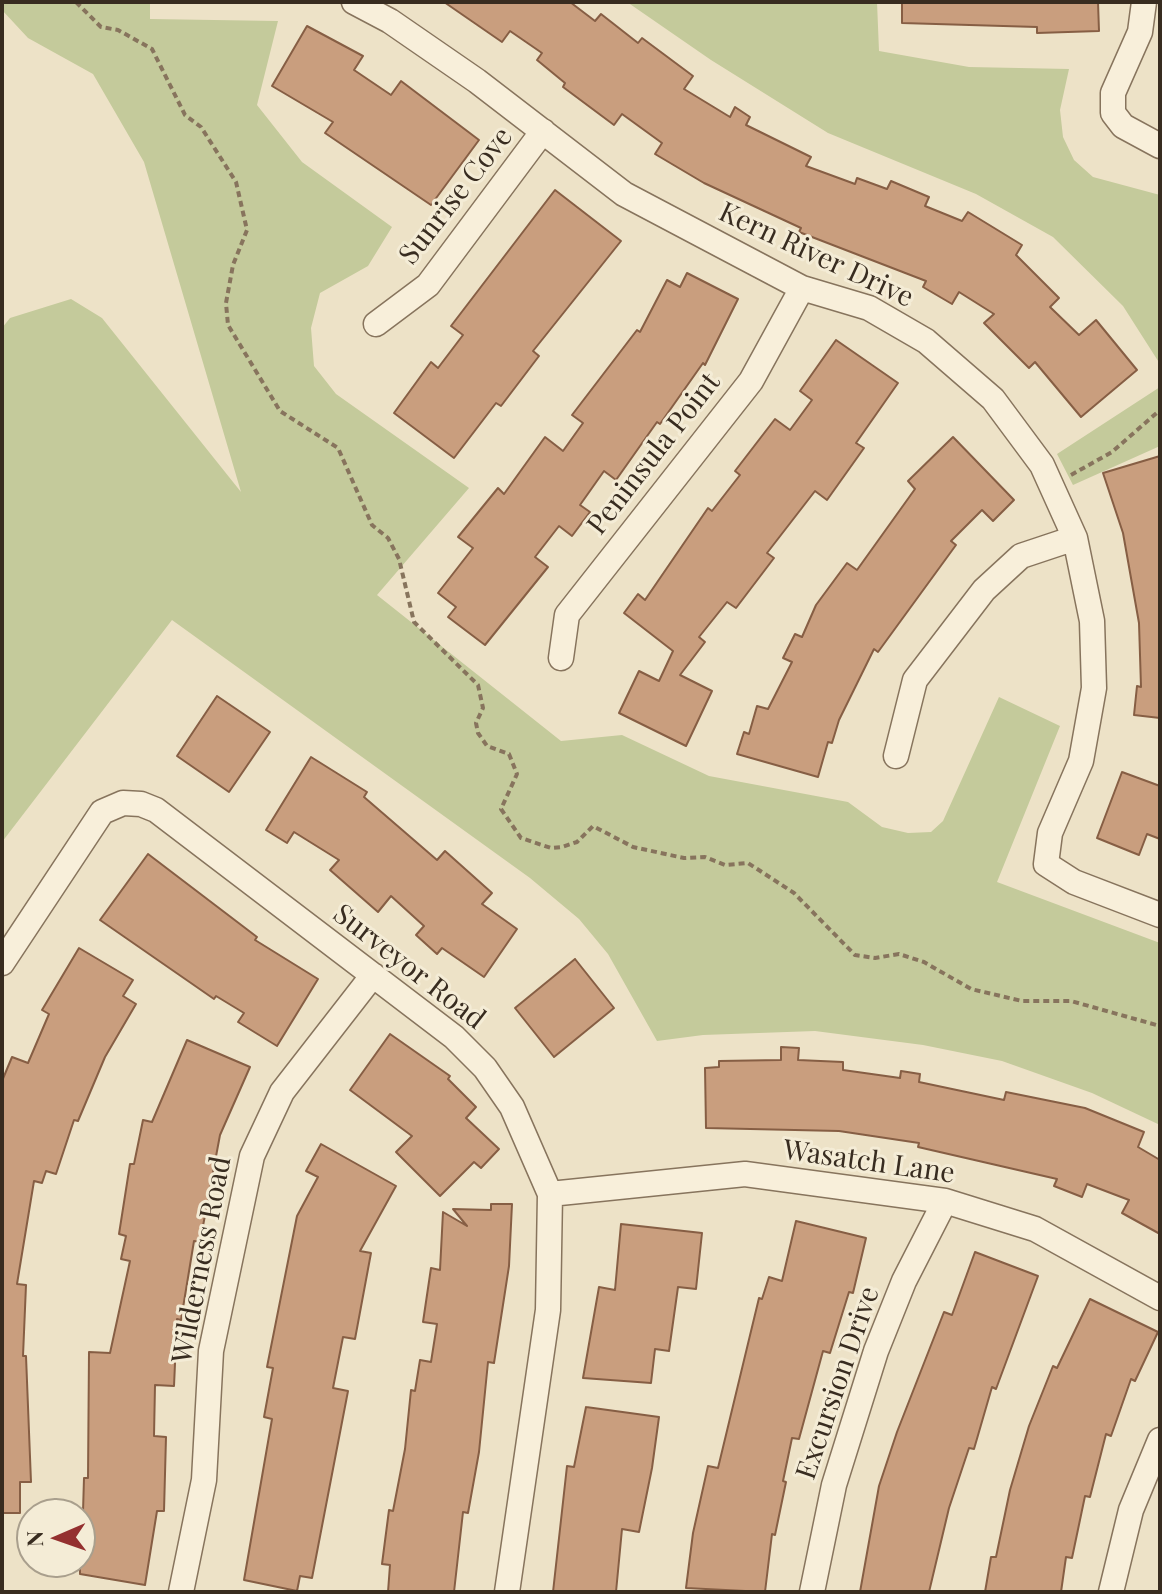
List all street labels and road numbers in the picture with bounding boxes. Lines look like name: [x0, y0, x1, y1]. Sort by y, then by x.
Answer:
street label: Sunrise Cove: [392, 121, 520, 271]
street label: Kern River Drive: [713, 195, 919, 315]
street label: Peninsula Point: [580, 366, 728, 542]
street label: Surveyor Road: [326, 897, 492, 1037]
street label: Wasatch Lane: [781, 1133, 957, 1191]
street label: Wilderness Road: [165, 1154, 239, 1366]
street label: Excursion Drive: [789, 1282, 887, 1484]

